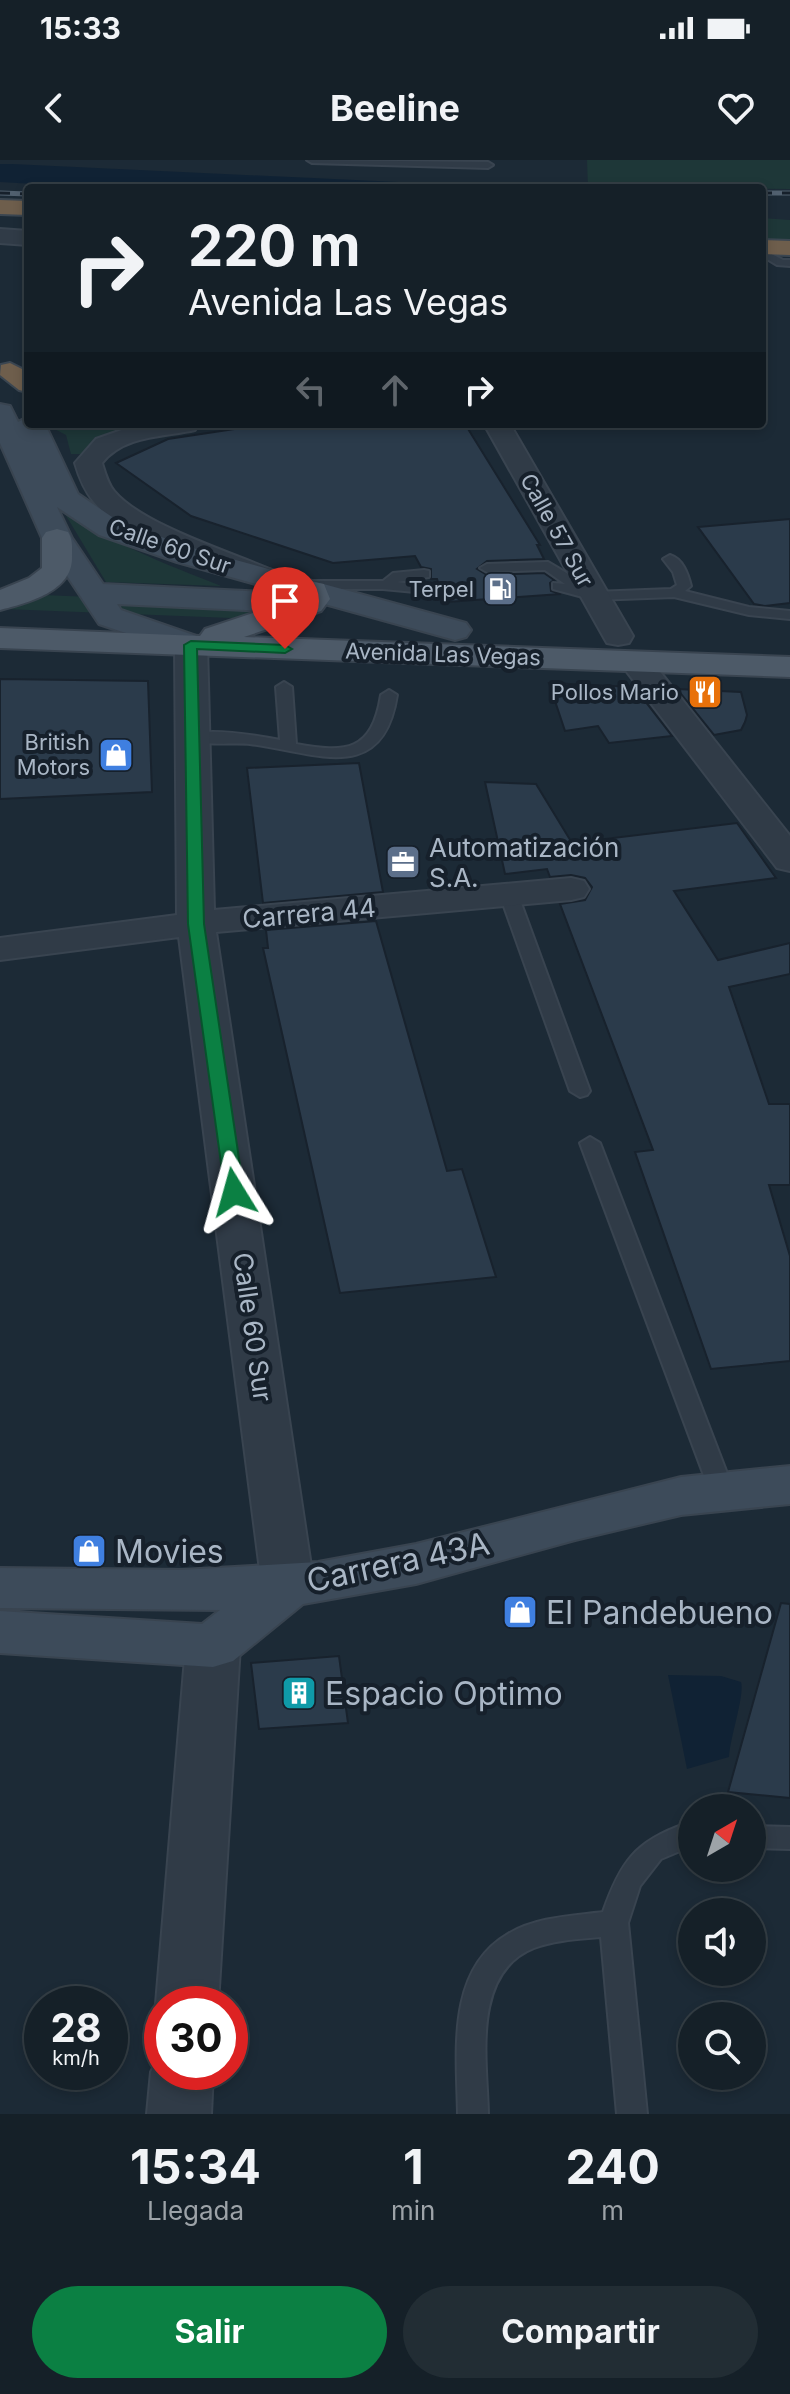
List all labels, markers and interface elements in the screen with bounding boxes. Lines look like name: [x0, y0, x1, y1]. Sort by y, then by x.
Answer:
text: 15:33: [40, 10, 121, 46]
icon: back: [32, 86, 76, 130]
text: Beeline: [330, 86, 460, 130]
icon: heart: [714, 86, 758, 130]
text: 220 m: [188, 212, 361, 280]
icon: right: [56, 216, 160, 320]
text: Avenida Las Vegas: [188, 280, 508, 324]
icon: left: [289, 368, 333, 412]
icon: ahead: [373, 368, 417, 412]
icon: right: [457, 368, 501, 412]
street label: Calle 57 Sur: [515, 469, 599, 591]
street label: Calle 60 Sur: [106, 513, 234, 579]
pin: [251, 567, 319, 649]
fuel station icon: Terpel: [481, 570, 519, 608]
place label: Terpel: [408, 576, 474, 602]
icon: arrive: [263, 579, 307, 623]
street label: Avenida Las Vegas: [345, 638, 541, 670]
restaurant icon: Pollos Mario: [686, 673, 724, 711]
place label: Pollos Mario: [551, 679, 679, 705]
place label: British Motors: [17, 729, 90, 780]
shop icon: British Motors: [97, 736, 135, 774]
place label: Automatización S.A.: [429, 832, 619, 893]
office icon: Automatización S.A.: [384, 843, 422, 881]
street label: Carrera 44: [241, 892, 377, 934]
position arrow: [192, 1150, 276, 1234]
street label: Calle 60 Sur: [227, 1250, 279, 1404]
street label: Carrera 43A: [303, 1524, 493, 1600]
shop icon: Movies: [70, 1532, 108, 1570]
place label: Movies: [115, 1532, 224, 1571]
shop icon: El Pandebueno: [501, 1593, 539, 1631]
place label: El Pandebueno: [546, 1593, 773, 1632]
building icon: Espacio Optimo: [280, 1674, 318, 1712]
place label: Espacio Optimo: [325, 1674, 563, 1713]
north arrow: [678, 1794, 766, 1882]
map controls: [678, 1794, 766, 2090]
button: sound: [678, 1898, 766, 1986]
speed limit sign: 30: [144, 1986, 248, 2090]
button: search: [678, 2002, 766, 2090]
text: 28: [50, 2003, 102, 2052]
text: km/h: [52, 2046, 100, 2070]
text: 15:34: [130, 2137, 261, 2196]
text: 1: [403, 2137, 424, 2196]
text: 240: [566, 2137, 660, 2196]
text: Llegada: [147, 2195, 244, 2226]
text: min: [391, 2195, 435, 2226]
text: m: [601, 2195, 624, 2226]
button: Salir: [32, 2286, 387, 2378]
button: Compartir: [403, 2286, 758, 2378]

